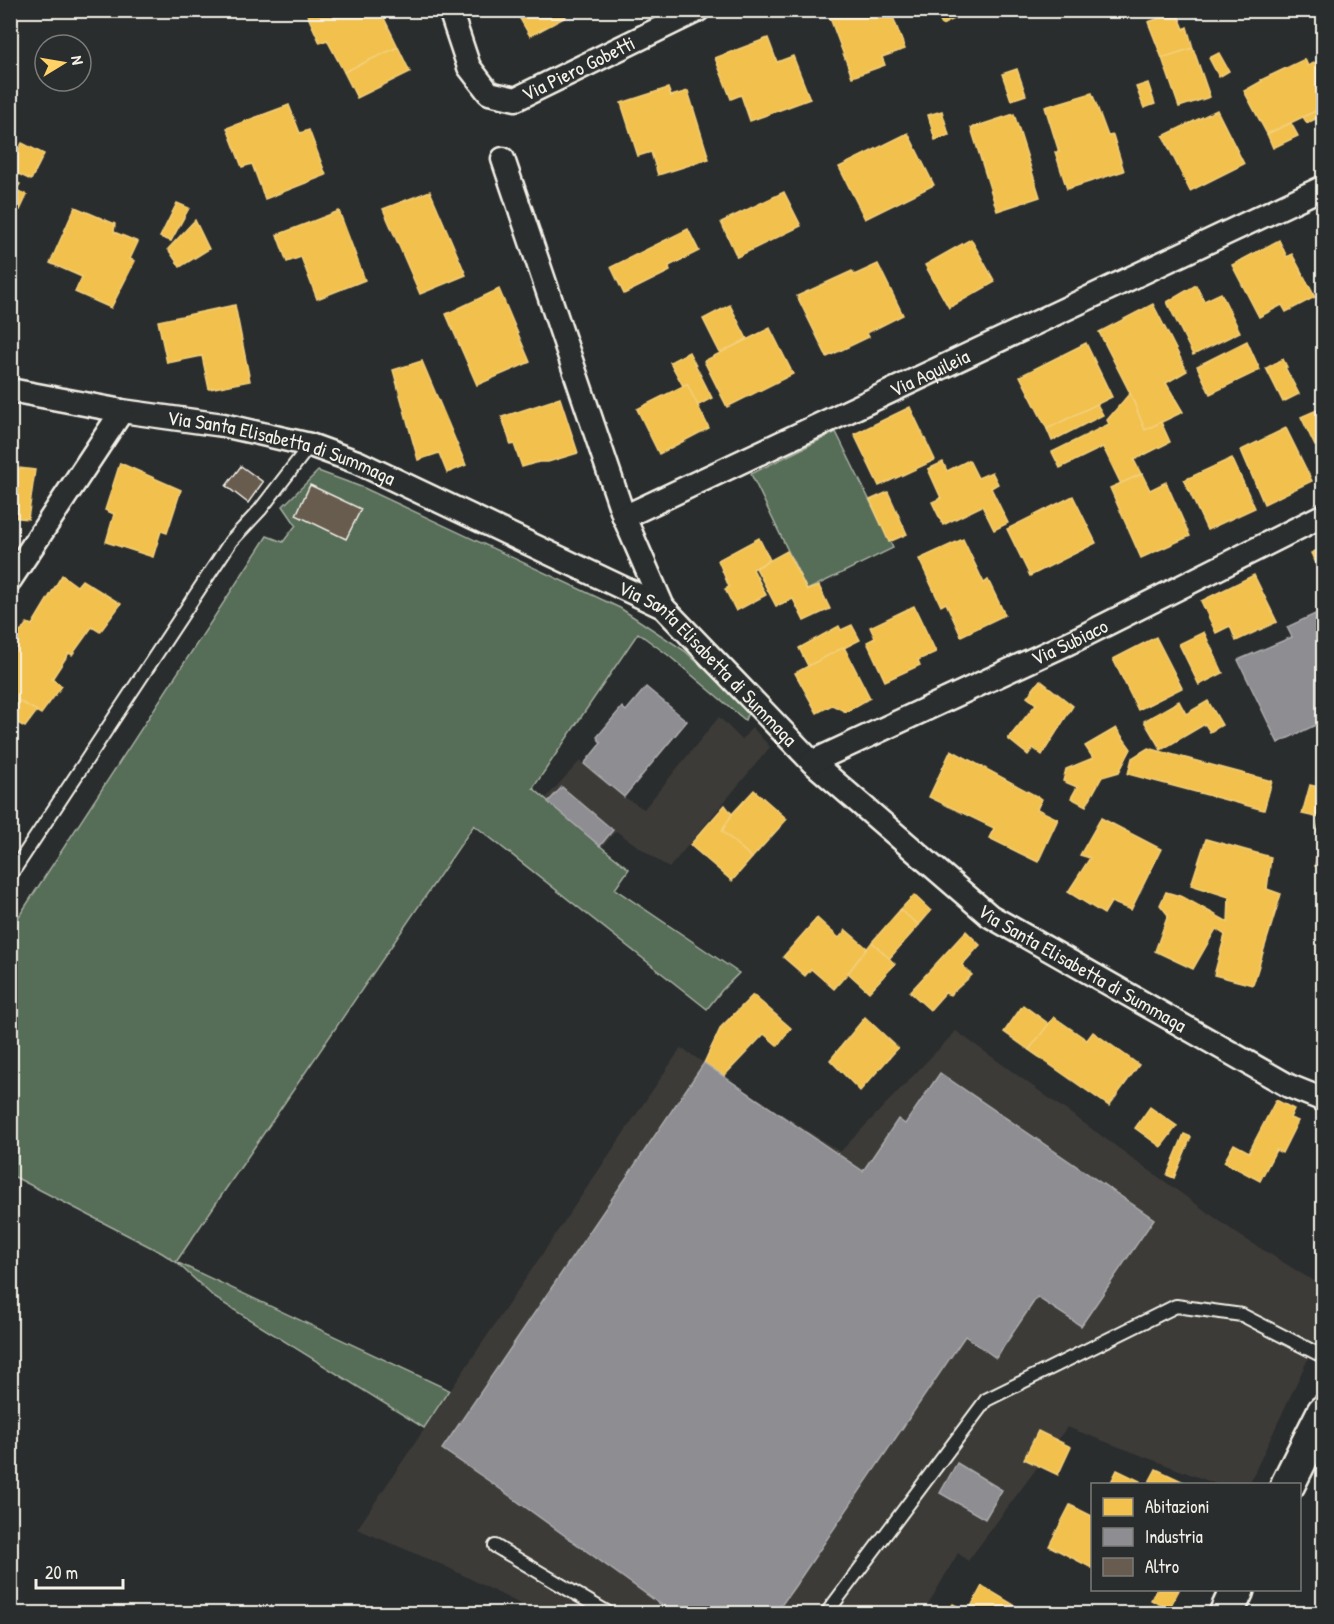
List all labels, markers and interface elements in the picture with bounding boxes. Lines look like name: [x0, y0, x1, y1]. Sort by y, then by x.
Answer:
street label: Via Piero Gobetti: [517, 29, 639, 107]
north arrow: [33, 33, 93, 93]
text: N: [66, 54, 89, 67]
street label: Via Aquileia: [885, 342, 974, 403]
street label: Via Santa Elisabetta di Summaga: [166, 403, 400, 491]
street label: Via Santa Elisabetta di Summaga: [614, 574, 804, 752]
street label: Via Subiaco: [1027, 612, 1112, 671]
street label: Via Santa Elisabetta di Summaga: [972, 897, 1192, 1038]
legend: [1091, 1483, 1301, 1591]
text: Abitazioni: [1145, 1494, 1210, 1519]
text: Industria: [1145, 1524, 1203, 1549]
scale bar: [36, 1552, 123, 1590]
text: Altro: [1145, 1554, 1179, 1579]
text: 20 m: [45, 1560, 78, 1585]

